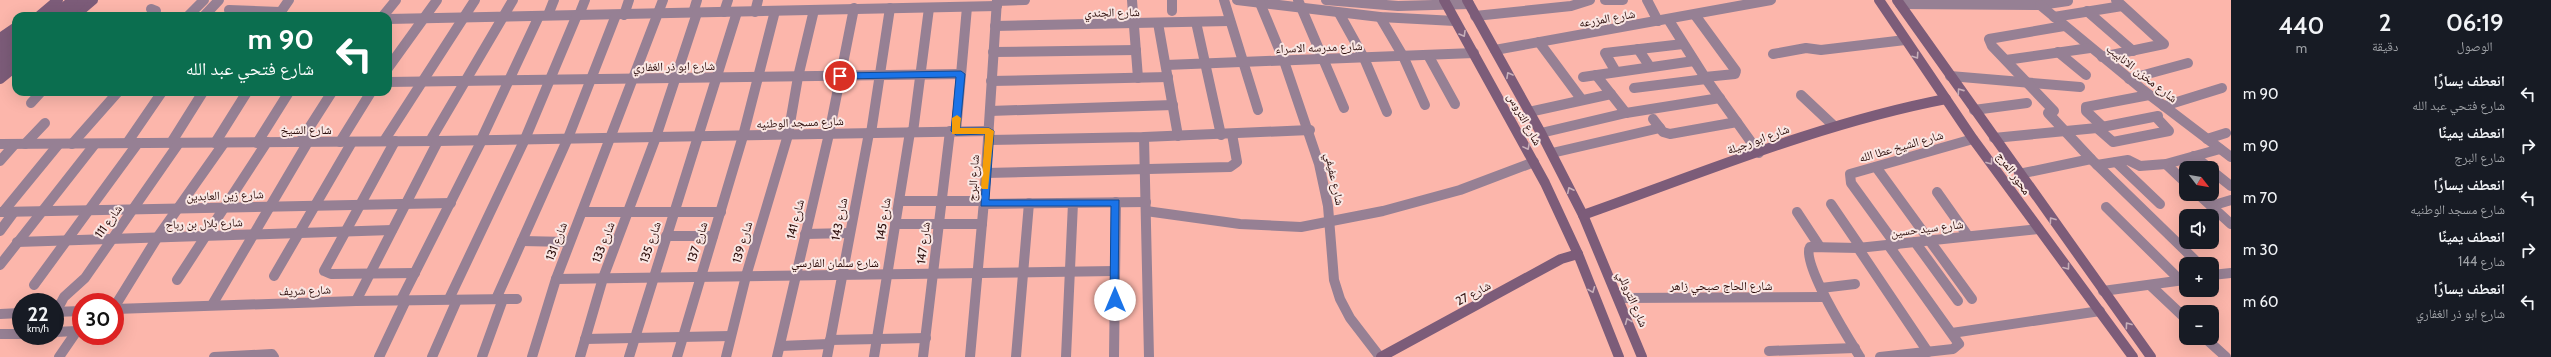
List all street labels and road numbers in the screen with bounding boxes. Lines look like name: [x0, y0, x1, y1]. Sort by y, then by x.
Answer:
street label: شارع الجندي: [1084, 4, 1140, 23]
street label: شارع المزرعه: [1578, 6, 1637, 31]
street label: شارع مدرسه الاسراء: [1275, 38, 1363, 57]
street label: شارع مخزن الانابيب: [2103, 40, 2181, 106]
street label: شارع ابو ذر الغفاري: [633, 58, 715, 77]
street label: شارع التروس: [1504, 90, 1546, 149]
street label: شارع مسجد الوطنيه: [756, 113, 844, 132]
street label: شارع ابو رجيلة: [1725, 121, 1792, 158]
street label: شارع الشيخ: [280, 122, 332, 138]
street label: شارع الشيخ عطا الله: [1857, 127, 1945, 166]
street label: محور المرج: [1993, 149, 2035, 197]
street label: شارع عفيفي: [1319, 151, 1348, 207]
street label: شارع البرج: [964, 154, 983, 202]
street label: شارع زين العابدين: [186, 186, 264, 205]
street label: شارع 143: [828, 196, 851, 242]
street label: شارع 145: [872, 197, 895, 241]
street label: شارع 141: [783, 198, 808, 241]
street label: شارع 111: [91, 201, 126, 241]
street label: شارع بلال بن رباح: [165, 214, 243, 233]
street label: شارع سيد حسين: [1890, 216, 1964, 241]
street label: شارع 133: [588, 219, 619, 265]
street label: شارع 135: [636, 219, 665, 265]
street label: شارع 139: [729, 219, 756, 265]
street label: شارع 131: [542, 220, 571, 263]
street label: شارع 137: [683, 220, 712, 265]
street label: شارع 147: [913, 221, 934, 265]
street label: شارع سلمان الفارسي: [791, 255, 879, 273]
street label: شارع التروللي: [1612, 269, 1652, 331]
street label: شارع 27: [1453, 277, 1494, 309]
street label: شارع الحاج صبحي زاهر: [1669, 278, 1772, 296]
street label: شارع شريف: [279, 282, 331, 299]

